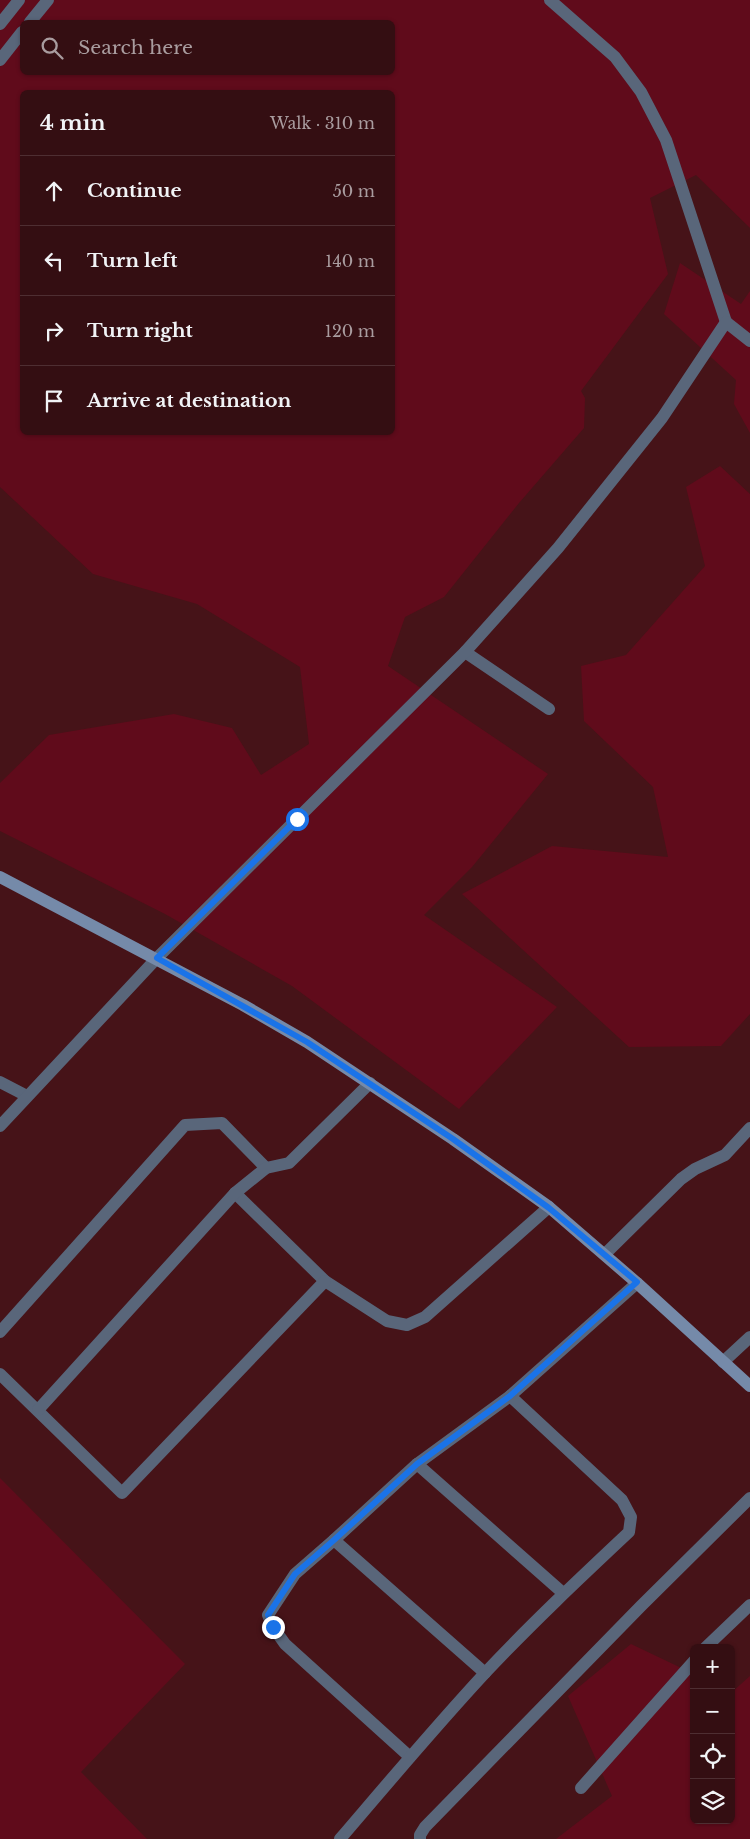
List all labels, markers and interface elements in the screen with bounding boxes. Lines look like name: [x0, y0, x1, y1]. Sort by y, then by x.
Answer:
search box: [20, 20, 395, 75]
icon: search: [38, 34, 66, 62]
text: Search here: [78, 36, 193, 59]
text: 4 min: [40, 110, 106, 136]
text: Walk · 310 m: [270, 113, 375, 133]
icon: ahead: [40, 177, 68, 205]
text: Continue: [87, 179, 182, 202]
text: 50 m: [333, 181, 375, 201]
icon: left: [40, 247, 68, 275]
text: Turn left: [87, 249, 178, 272]
text: 140 m: [325, 251, 375, 271]
icon: right: [40, 317, 68, 345]
text: Turn right: [87, 319, 193, 342]
text: 120 m: [325, 321, 375, 341]
icon: arrive: [40, 387, 68, 415]
text: Arrive at destination: [87, 389, 291, 412]
route start: [286, 808, 309, 831]
route end: [262, 1616, 285, 1639]
map controls: [690, 1644, 735, 1824]
button: +: [690, 1644, 735, 1689]
button: −: [690, 1689, 735, 1734]
button: locate: [690, 1734, 735, 1779]
button: layers: [690, 1779, 735, 1824]

